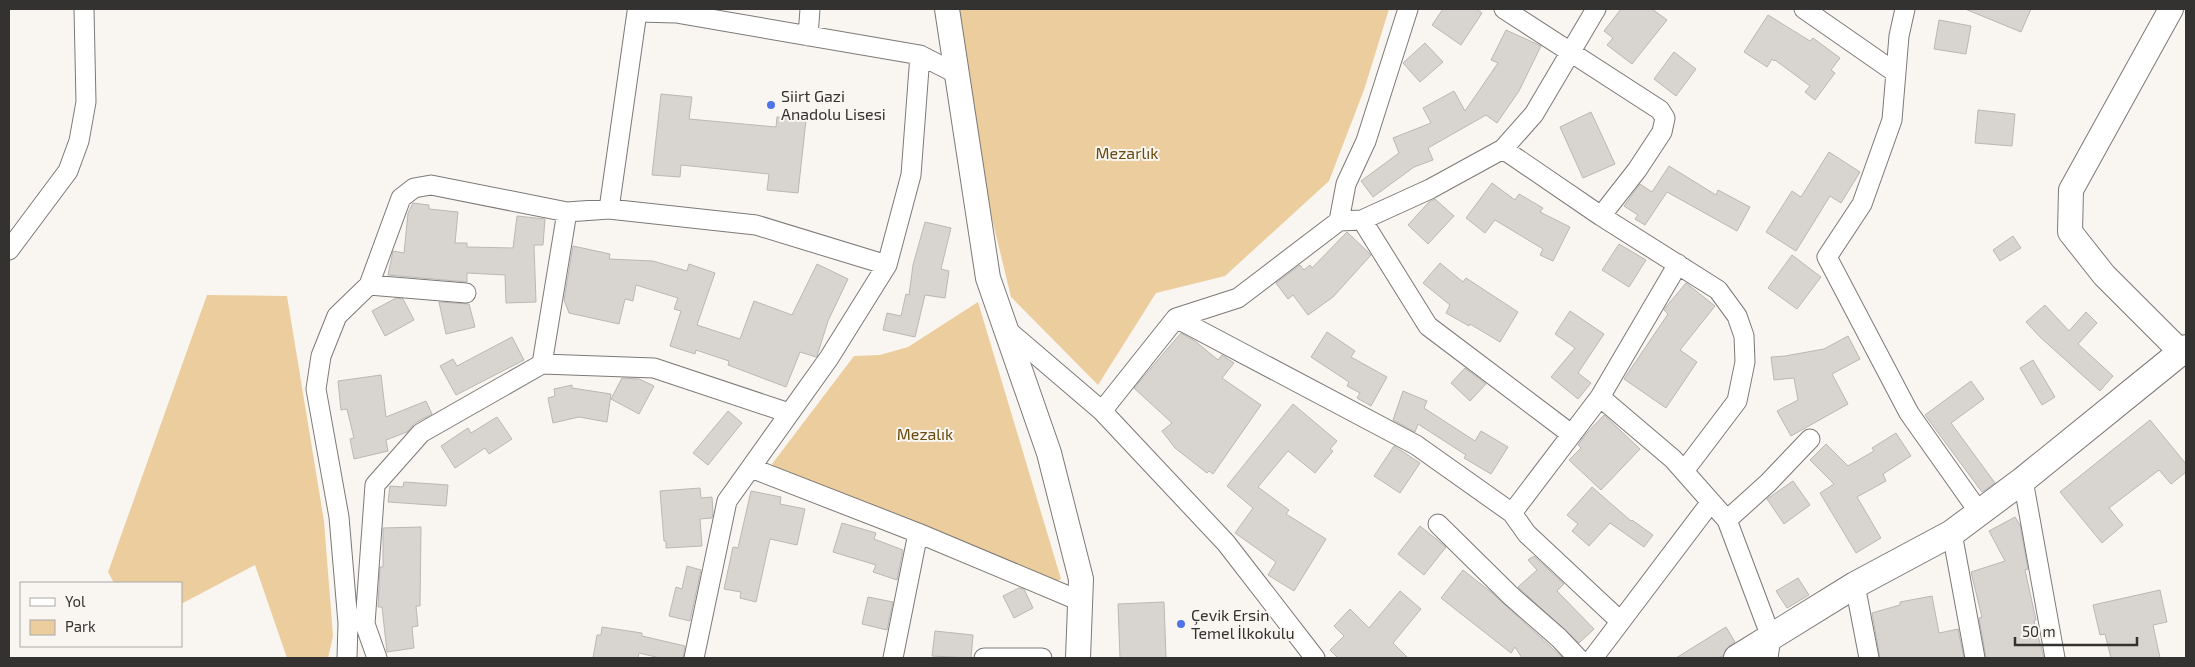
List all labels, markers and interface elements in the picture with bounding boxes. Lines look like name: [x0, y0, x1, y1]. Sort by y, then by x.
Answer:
place label: Siirt Gazi Anadolu Lisesi: [781, 86, 886, 123]
marker: Siirt Gazi Anadolu Lisesi: [765, 99, 777, 111]
park label: Mezarlık: [1096, 143, 1158, 162]
park label: Mezalık: [897, 424, 953, 443]
legend: [20, 582, 182, 647]
text: Yol: [65, 592, 86, 610]
place label: Çevik Ersin Temel İlkokulu: [1191, 605, 1295, 642]
scale bar: [2015, 614, 2138, 646]
text: Park: [65, 617, 96, 635]
marker: Çevik Ersin Temel İlkokulu: [1175, 618, 1187, 630]
text: 50 m: [2022, 622, 2056, 640]

